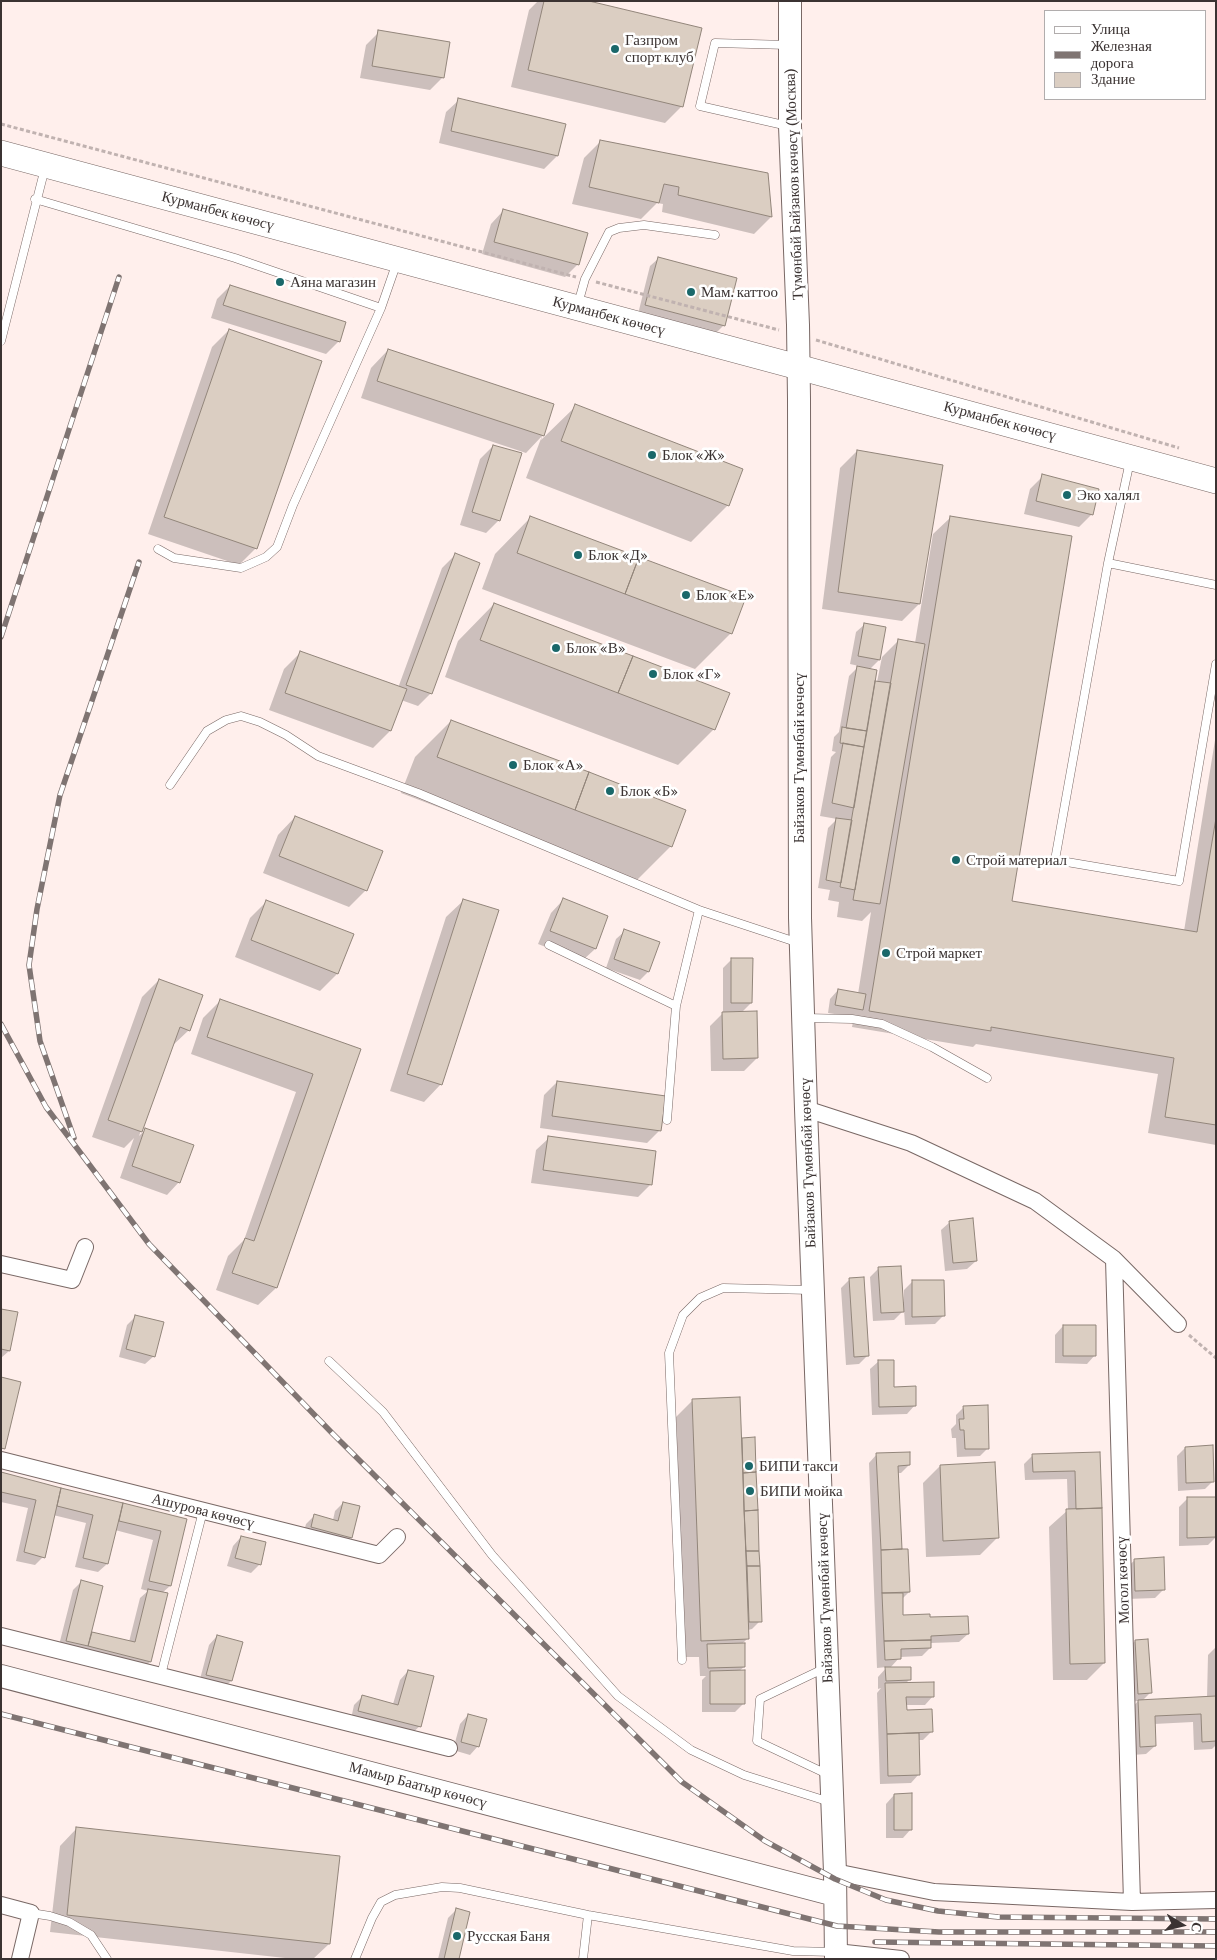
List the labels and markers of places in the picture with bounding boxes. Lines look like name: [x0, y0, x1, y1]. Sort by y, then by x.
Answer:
place label: Газпром спорт клуб: [625, 31, 694, 66]
marker: Газпром спорт клуб: [609, 43, 621, 55]
place label: Аяна магазин: [290, 273, 376, 291]
marker: Аяна магазин: [274, 276, 286, 288]
place label: Мам. каттоо: [701, 283, 778, 301]
marker: Мам. каттоо: [685, 286, 697, 298]
place label: Блок «Ж»: [662, 446, 725, 464]
marker: Блок «Ж»: [646, 449, 658, 461]
place label: Эко халял: [1077, 486, 1140, 504]
marker: Эко халял: [1061, 489, 1073, 501]
place label: Блок «Д»: [588, 546, 648, 564]
marker: Блок «Д»: [572, 549, 584, 561]
place label: Блок «Е»: [696, 586, 755, 604]
marker: Блок «Е»: [680, 589, 692, 601]
place label: Блок «В»: [566, 639, 626, 657]
marker: Блок «В»: [550, 642, 562, 654]
place label: Блок «Г»: [663, 665, 721, 683]
marker: Блок «Г»: [647, 668, 659, 680]
place label: Блок «А»: [523, 756, 584, 774]
marker: Блок «А»: [507, 759, 519, 771]
place label: Блок «Б»: [620, 782, 678, 800]
marker: Блок «Б»: [604, 785, 616, 797]
place label: Строй материал: [966, 851, 1067, 869]
marker: Строй материал: [950, 854, 962, 866]
place label: Строй маркет: [896, 944, 982, 962]
marker: Строй маркет: [880, 947, 892, 959]
place label: БИПИ такси: [759, 1457, 838, 1475]
marker: БИПИ такси: [743, 1460, 755, 1472]
place label: БИПИ мойка: [760, 1482, 843, 1500]
marker: БИПИ мойка: [744, 1485, 756, 1497]
place label: Русская Баня: [467, 1927, 550, 1945]
marker: Русская Баня: [451, 1930, 463, 1942]

